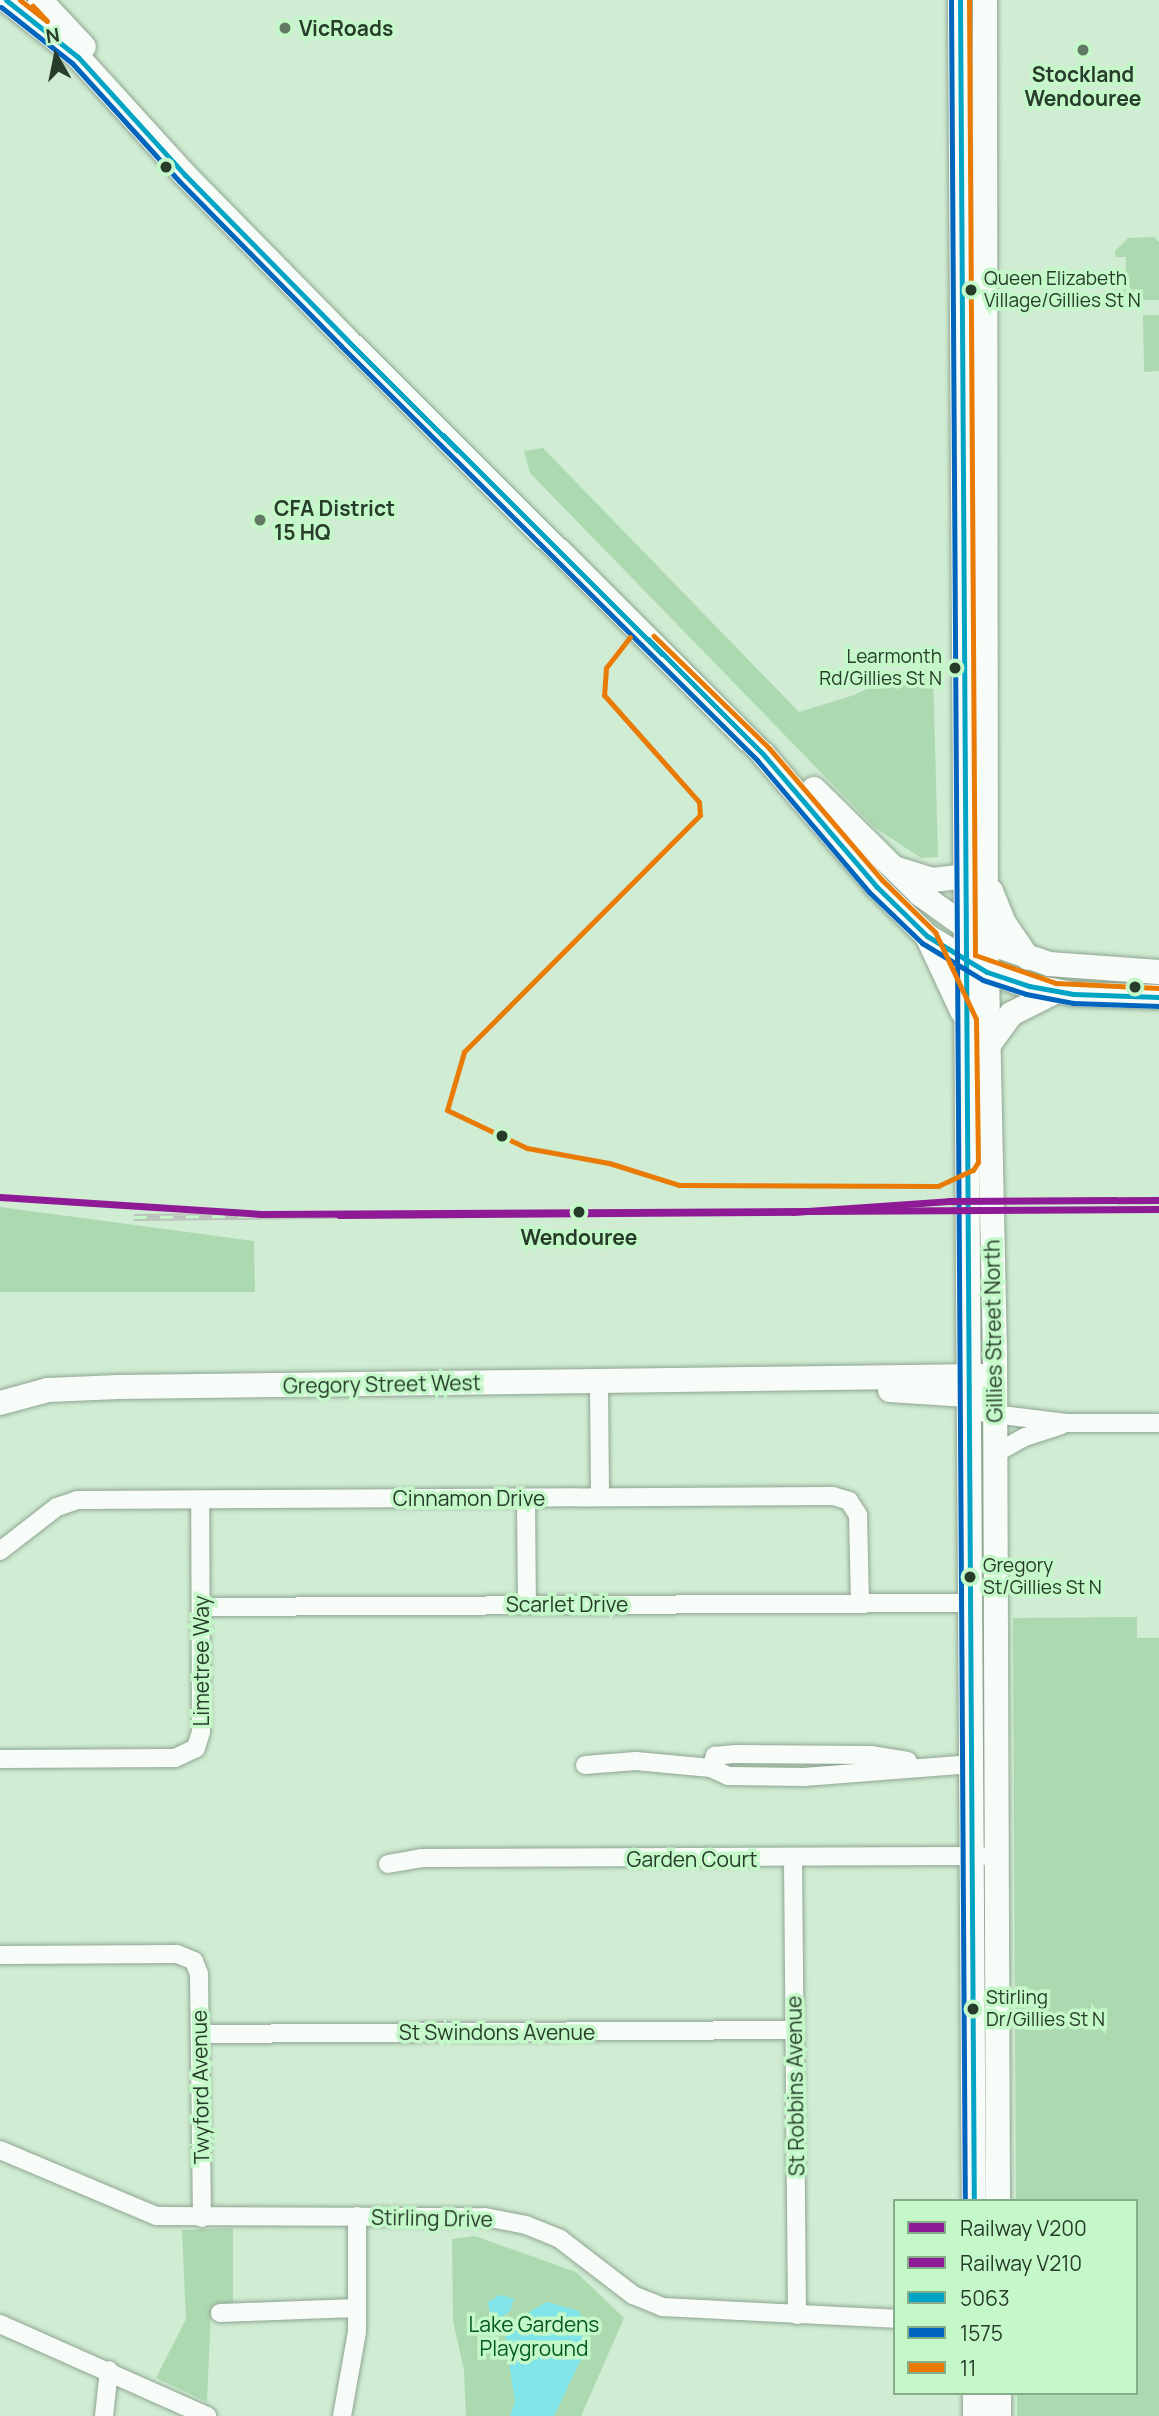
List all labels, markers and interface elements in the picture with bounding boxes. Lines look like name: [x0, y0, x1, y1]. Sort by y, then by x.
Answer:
place label: VicRoads: [299, 15, 393, 41]
marker: VicRoads: [277, 20, 293, 36]
north arrow: [21, 21, 91, 91]
text: N: [44, 21, 61, 49]
marker: Stockland Wendouree: [1075, 42, 1091, 58]
place label: Stockland Wendouree: [1024, 61, 1142, 111]
unlabelled marker: [159, 160, 173, 174]
place label: Queen Elizabeth Village/Gillies St N: [984, 268, 1141, 312]
marker: Queen Elizabeth Village/Gillies St N: [964, 283, 978, 297]
place label: CFA District 15 HQ: [274, 495, 395, 545]
marker: CFA District 15 HQ: [252, 512, 268, 528]
place label: Learmonth Rd/Gillies St N: [819, 646, 942, 690]
marker: Learmonth Rd/Gillies St N: [948, 661, 962, 675]
unlabelled marker: [1128, 980, 1142, 994]
unlabelled marker: [495, 1129, 509, 1143]
marker: Wendouree: [569, 1202, 589, 1222]
place label: Wendouree: [520, 1224, 638, 1250]
street label: Gillies Street North: [979, 1239, 1007, 1423]
street label: Gregory Street West: [283, 1370, 481, 1398]
street label: Cinnamon Drive: [393, 1485, 545, 1511]
place label: Gregory St/Gillies St N: [983, 1555, 1102, 1599]
marker: Gregory St/Gillies St N: [963, 1570, 977, 1584]
street label: Scarlet Drive: [506, 1591, 628, 1617]
street label: Limetree Way: [188, 1596, 214, 1726]
street label: Garden Court: [627, 1846, 757, 1872]
place label: Stirling Dr/Gillies St N: [986, 1987, 1105, 2031]
street label: St Robbins Avenue: [781, 1996, 809, 2176]
marker: Stirling Dr/Gillies St N: [966, 2002, 980, 2016]
street label: Twyford Avenue: [186, 2010, 214, 2164]
street label: St Swindons Avenue: [399, 2019, 595, 2045]
legend: [893, 2199, 1138, 2395]
street label: Stirling Drive: [371, 2204, 493, 2232]
text: Railway V200: [960, 2214, 1087, 2242]
text: Railway V210: [960, 2249, 1082, 2277]
text: 5063: [960, 2284, 1010, 2312]
park label: Lake Gardens Playground: [469, 2311, 599, 2361]
text: 1575: [960, 2319, 1003, 2347]
text: 11: [960, 2354, 976, 2382]

